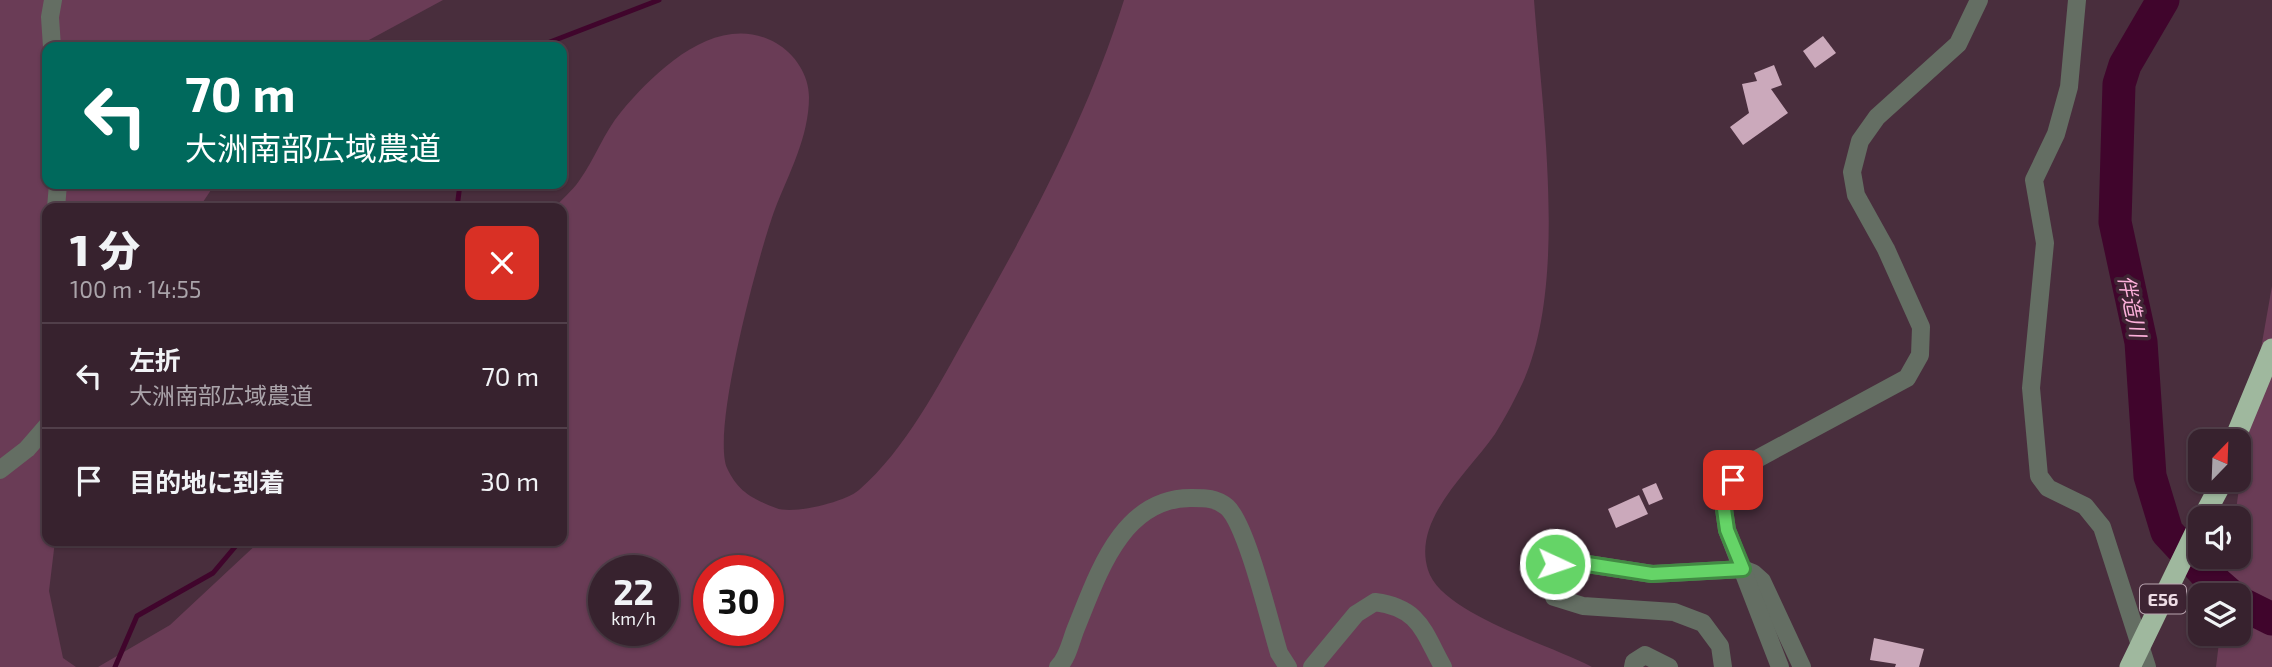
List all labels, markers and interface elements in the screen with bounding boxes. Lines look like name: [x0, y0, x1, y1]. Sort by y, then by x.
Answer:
text: 70 m: [185, 63, 296, 122]
icon: left: [70, 70, 161, 161]
text: 大洲南部広域農道: [185, 128, 441, 166]
text: 1 分: [70, 224, 140, 274]
button: close: [465, 226, 539, 300]
water label: 伴造川: [2114, 273, 2152, 341]
text: 100 m · 14:55: [70, 275, 201, 303]
text: 左折: [129, 344, 181, 375]
icon: left: [70, 357, 108, 395]
text: 70 m: [481, 360, 539, 391]
text: 大洲南部広域農道: [129, 381, 313, 409]
north arrow: [2188, 429, 2250, 492]
map controls: [2188, 429, 2251, 646]
pin: [1703, 450, 1763, 510]
icon: arrive: [1714, 461, 1752, 499]
icon: arrive: [70, 462, 108, 500]
text: 30 m: [480, 465, 539, 496]
text: 目的地に到着: [129, 466, 285, 497]
button: sound: [2188, 506, 2251, 569]
position arrow: [1518, 527, 1592, 601]
speed limit sign: 30: [693, 555, 784, 646]
text: 22: [613, 570, 654, 612]
button: layers: [2188, 583, 2251, 646]
road number: E56: [2140, 584, 2186, 614]
text: km/h: [611, 607, 656, 629]

